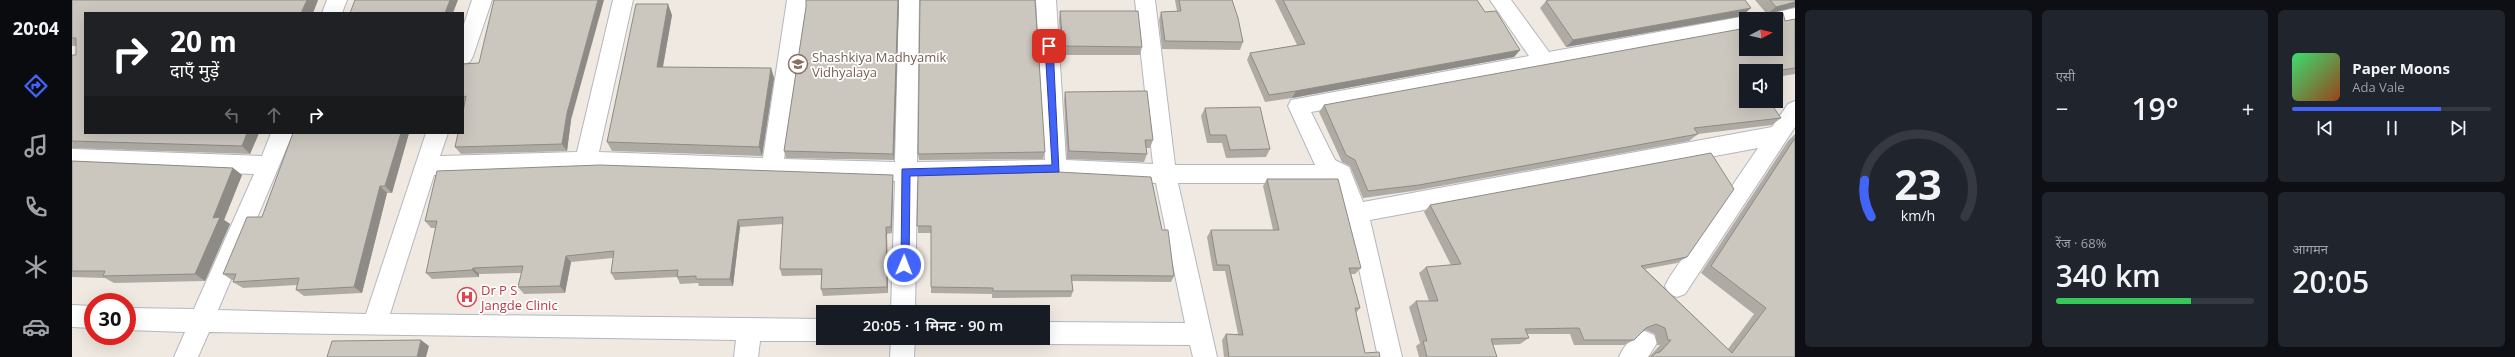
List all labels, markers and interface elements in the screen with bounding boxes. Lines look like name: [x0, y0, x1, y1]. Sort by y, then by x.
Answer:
north arrow: [1739, 12, 1783, 56]
map controls: [1739, 12, 1783, 108]
text: 20:04: [13, 16, 59, 40]
text: 20 m: [170, 22, 237, 60]
icon: right: [104, 28, 156, 80]
pin: [1032, 29, 1066, 63]
icon: arrive: [1038, 35, 1060, 57]
place label: Shashkiya Madhyamik Vidhyalaya: [812, 48, 947, 81]
school or university icon: Shashkiya Madhyamik Vidhyalaya: [787, 53, 809, 75]
text: दाएँ मुड़ें: [170, 58, 219, 82]
text: Paper Moons: [2352, 58, 2450, 78]
button: sound: [1739, 64, 1783, 108]
text: एसी: [2056, 67, 2075, 85]
icon: directions: [22, 72, 50, 100]
text: Ada Vale: [2352, 78, 2405, 96]
text: 19°: [2131, 88, 2179, 129]
text: −: [2056, 93, 2068, 123]
text: +: [2242, 93, 2254, 123]
icon: left: [221, 104, 243, 126]
icon: ahead: [263, 104, 285, 126]
icon: right: [305, 104, 327, 126]
icon: previous: [2314, 117, 2336, 139]
icon: pause: [2381, 117, 2403, 139]
icon: next: [2447, 117, 2469, 139]
icon: music: [22, 132, 50, 160]
text: 23: [1895, 155, 1942, 211]
icon: phone: [22, 193, 50, 221]
text: km/h: [1901, 205, 1936, 224]
text: रेंज · 68%: [2056, 234, 2106, 252]
text: आगमन: [2292, 240, 2328, 258]
position arrow: [883, 244, 925, 286]
icon: climate: [22, 253, 50, 281]
text: 340 km: [2056, 255, 2161, 296]
text: 20:05: [2292, 261, 2369, 302]
place label: Dr P S Jangde Clinic: [479, 281, 558, 314]
hospital icon: Dr P S Jangde Clinic: [456, 286, 478, 308]
speed limit sign: 30: [84, 293, 136, 345]
icon: car: [22, 313, 50, 341]
text: 20:05 · 1 मिनट · 90 m: [863, 315, 1003, 335]

